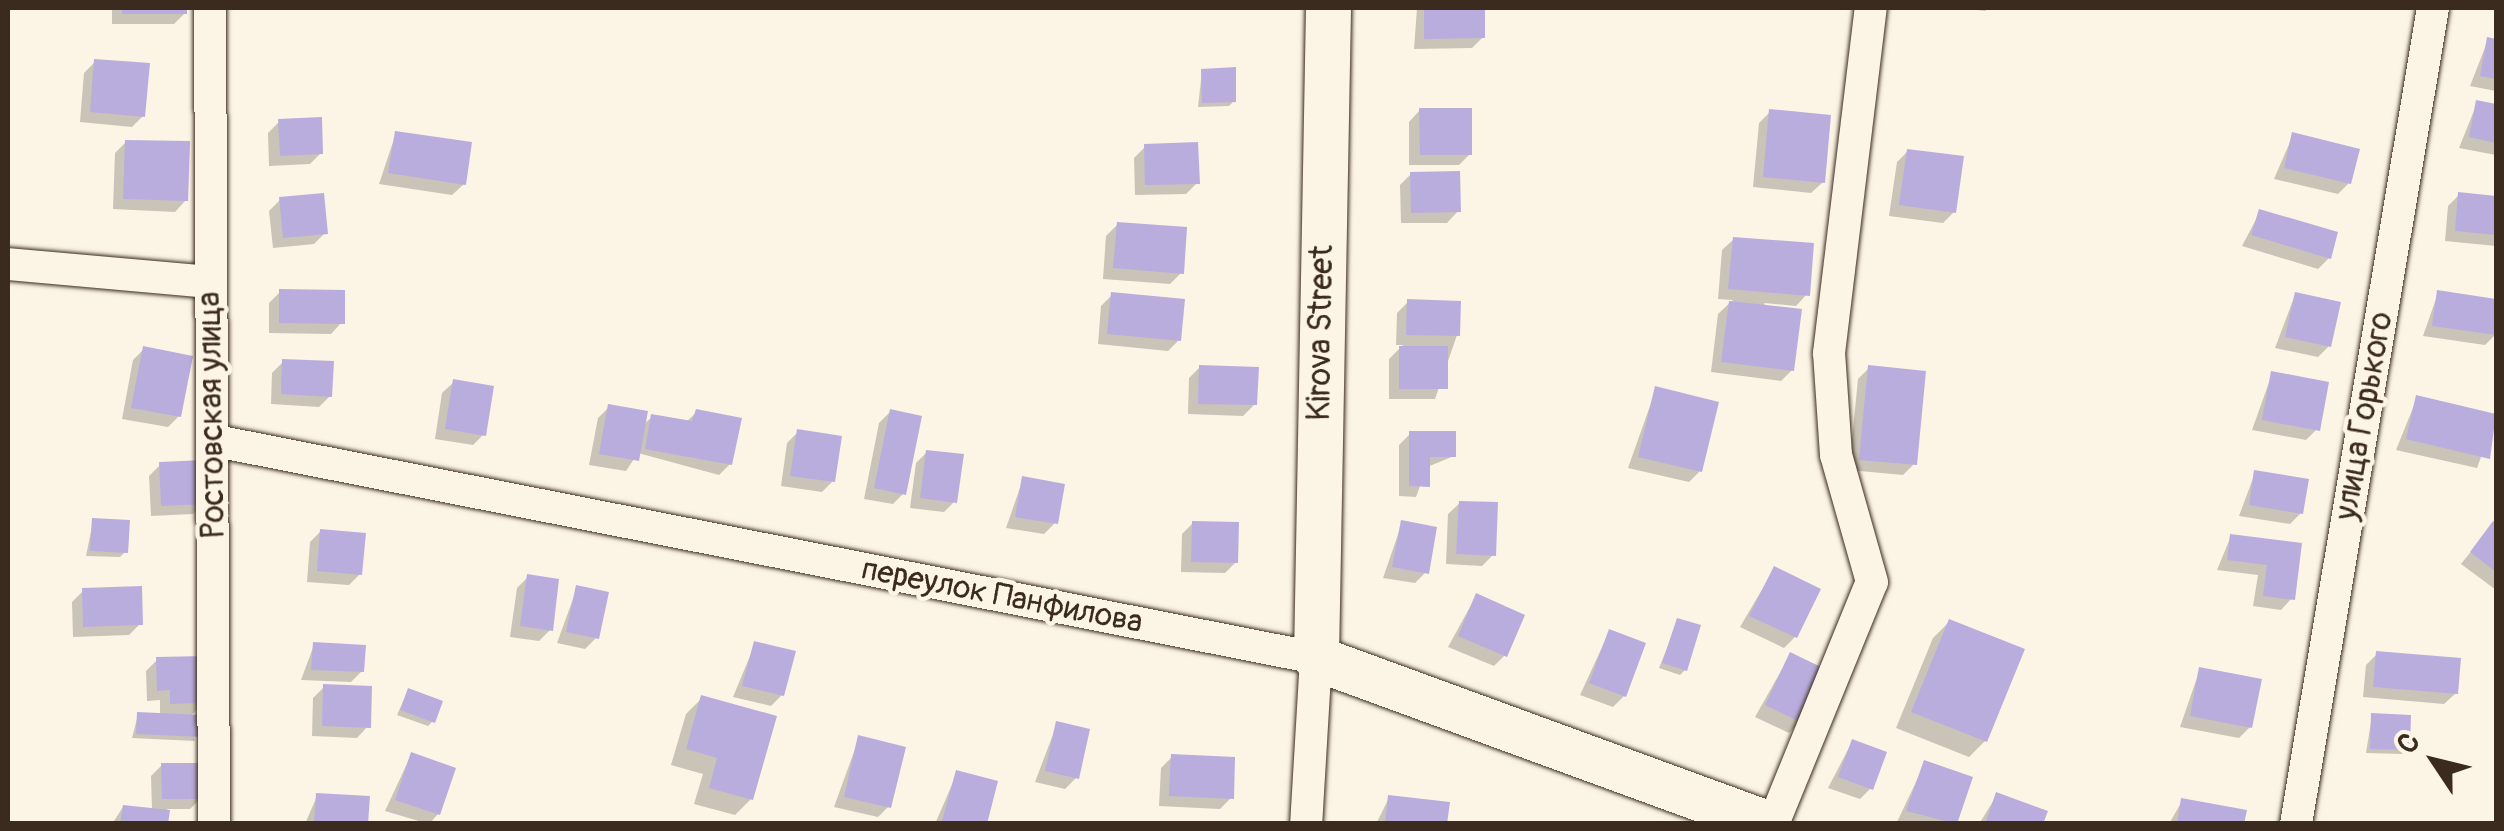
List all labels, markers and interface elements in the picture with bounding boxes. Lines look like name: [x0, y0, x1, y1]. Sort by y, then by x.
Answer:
street label: Kirova Street: [1300, 245, 1342, 421]
street label: Ростовская улица: [191, 291, 233, 539]
street label: улица Горького: [2327, 309, 2401, 523]
street label: переулок Панфилова: [858, 550, 1146, 642]
north arrow: [2384, 711, 2484, 811]
text: С: [2390, 726, 2428, 761]

